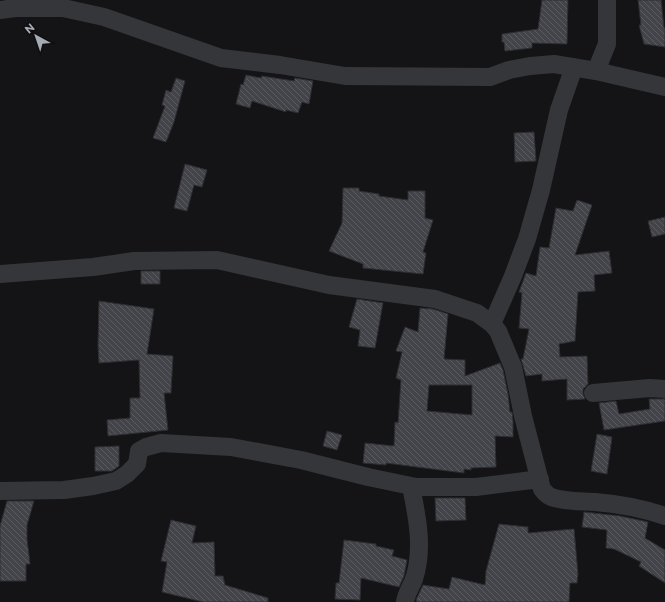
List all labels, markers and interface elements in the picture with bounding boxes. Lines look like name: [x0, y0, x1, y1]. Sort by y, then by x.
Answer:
north arrow: [16, 16, 56, 56]
text: N: [22, 20, 37, 37]

